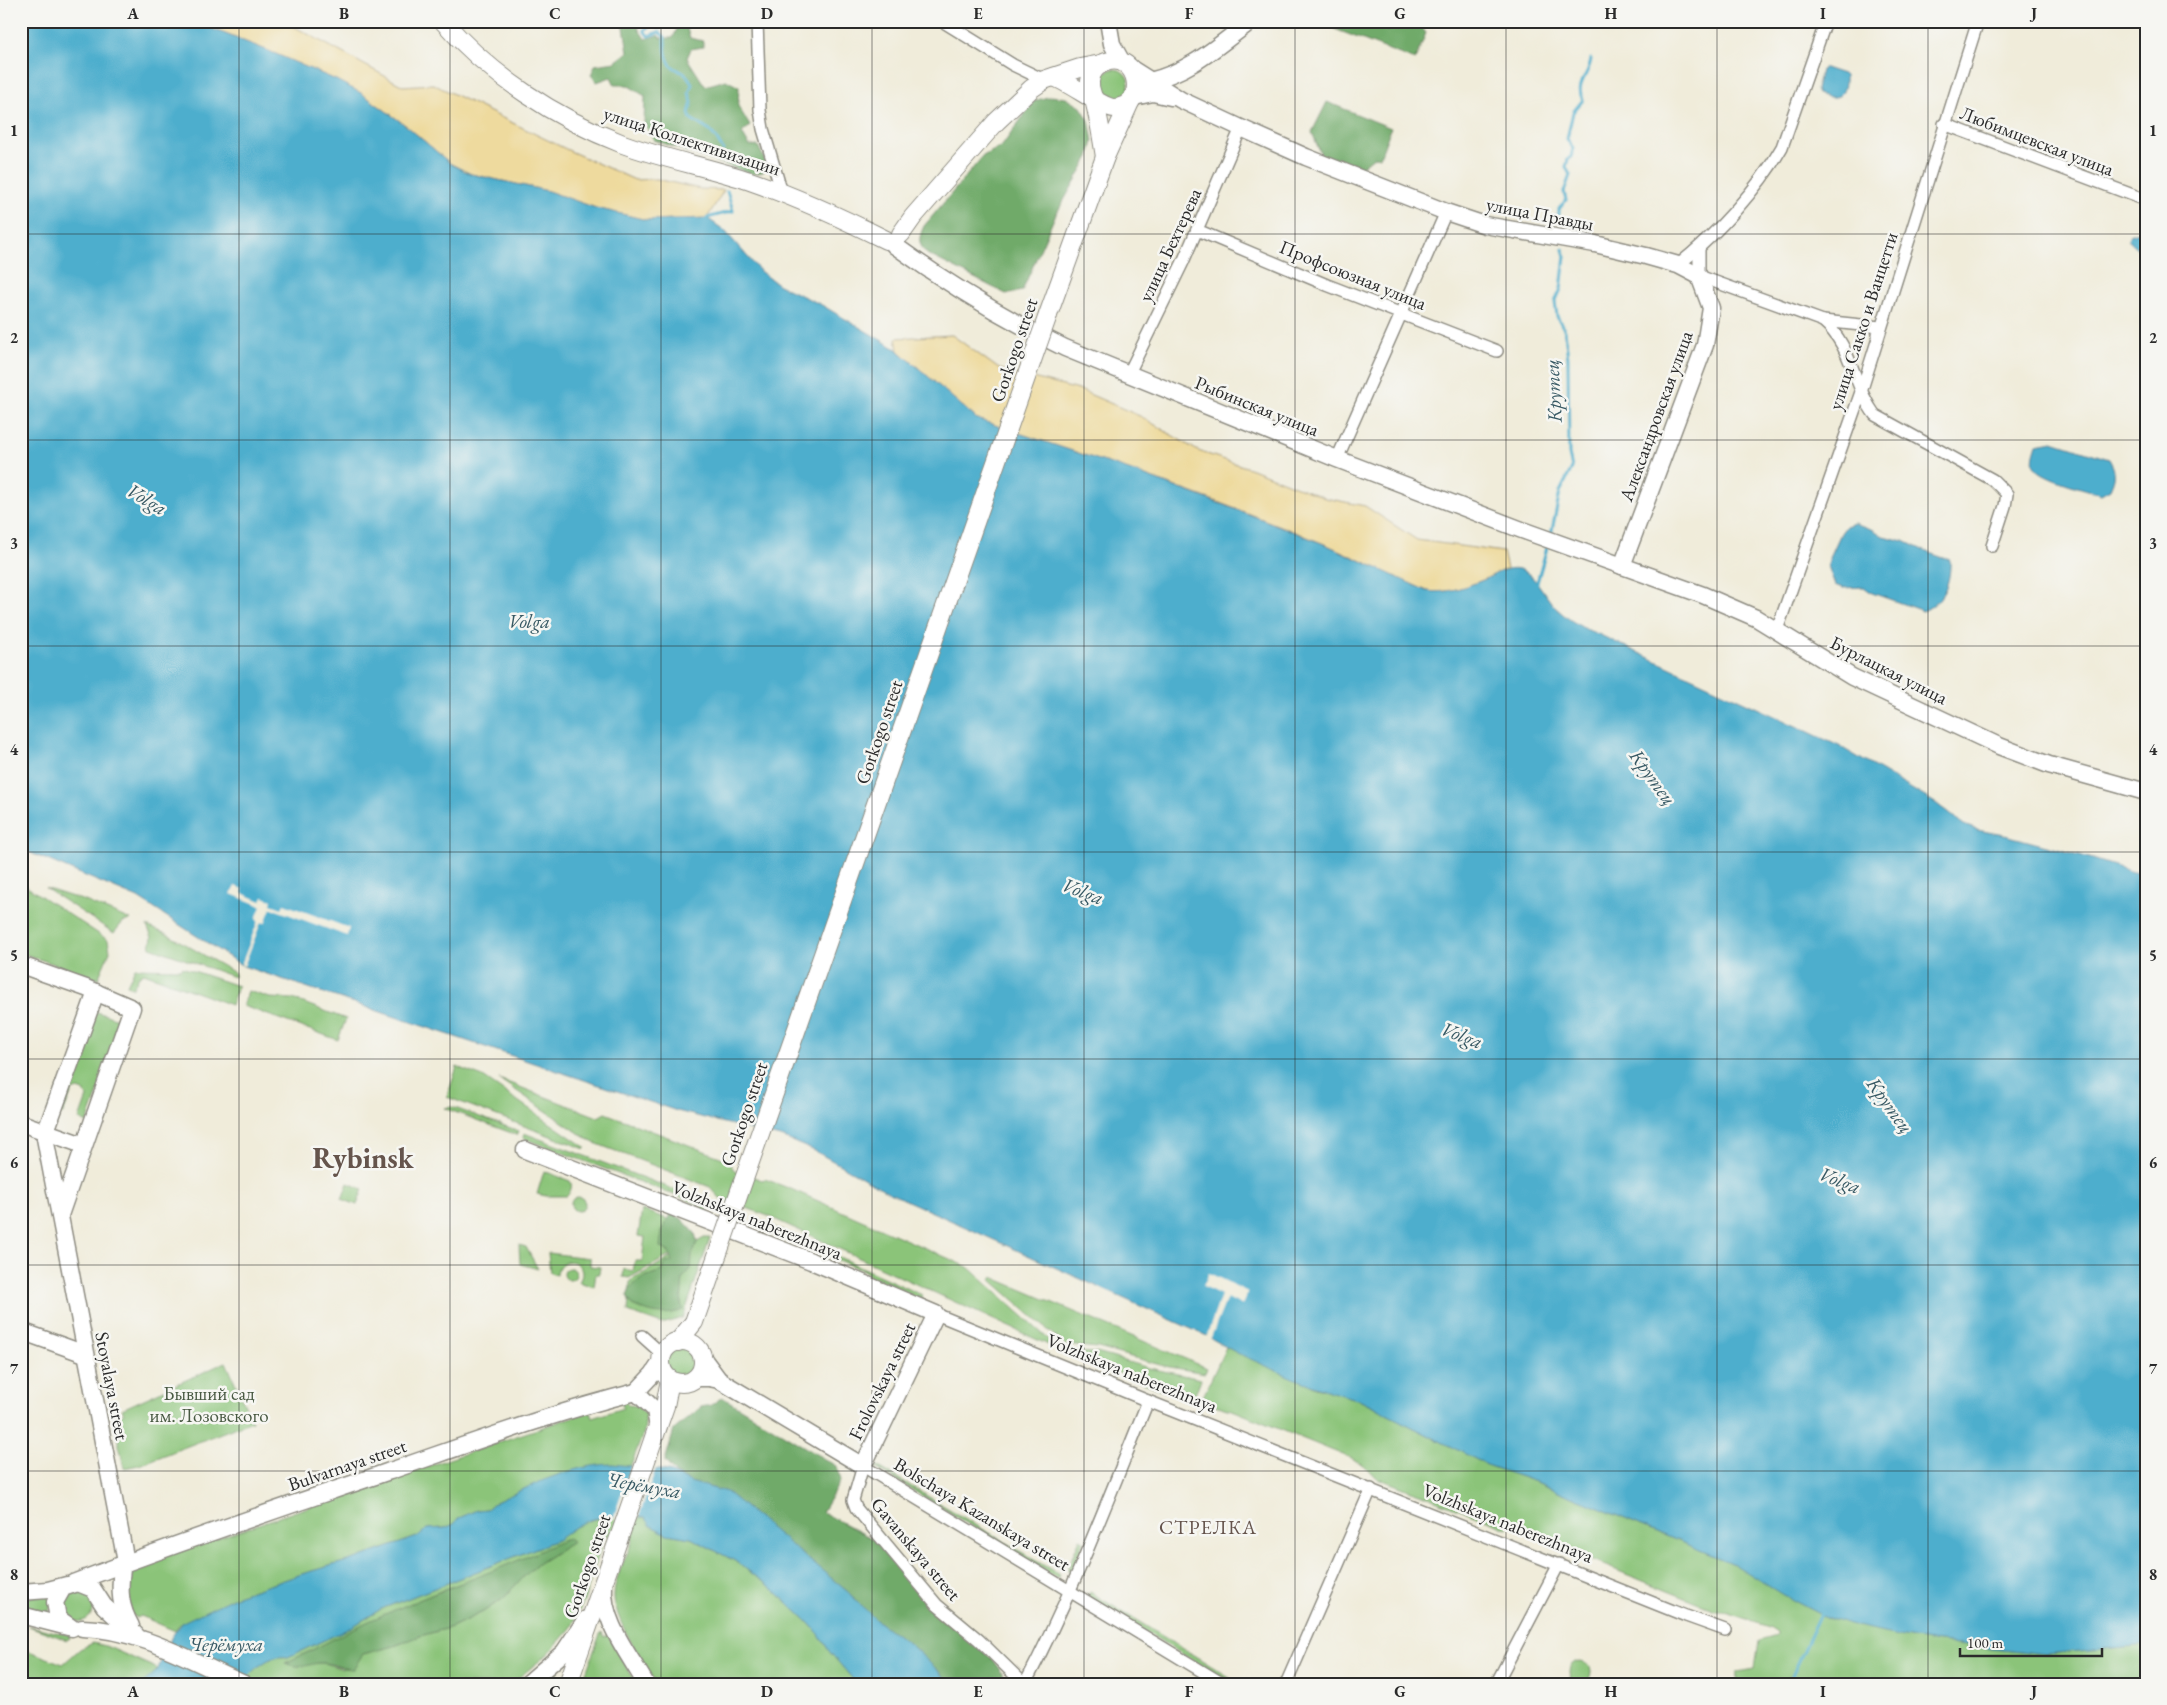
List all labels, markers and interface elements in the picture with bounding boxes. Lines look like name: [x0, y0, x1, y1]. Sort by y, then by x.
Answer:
text: A: [126, 3, 139, 24]
text: B: [339, 3, 349, 24]
text: C: [549, 3, 561, 24]
text: D: [761, 3, 773, 24]
text: E: [973, 3, 983, 24]
text: F: [1185, 3, 1194, 24]
text: G: [1394, 3, 1406, 24]
text: H: [1605, 3, 1618, 24]
text: I: [1820, 3, 1826, 24]
text: J: [2029, 3, 2037, 24]
street label: Любимцевская улица: [1957, 100, 2118, 182]
street label: улица Коллективизации: [600, 101, 784, 181]
text: 1: [10, 120, 18, 141]
text: 1: [2149, 120, 2157, 141]
street label: улица Бехтерева: [1133, 184, 1207, 306]
street label: улица Правды: [1484, 191, 1596, 237]
street label: улица Сакко и Ванцетти: [1822, 229, 1904, 413]
street label: Профсоюзная улица: [1276, 234, 1431, 316]
street label: Gorkogo street: [985, 295, 1043, 405]
text: 2: [10, 327, 19, 348]
street label: Александровская улица: [1613, 327, 1699, 506]
text: 2: [2149, 327, 2158, 348]
water label: Крутец: [1538, 359, 1568, 424]
street label: Рыбинская улица: [1191, 370, 1323, 442]
water label: Volga: [122, 477, 172, 521]
text: 3: [10, 533, 18, 554]
text: 3: [2149, 533, 2157, 554]
water label: Volga: [508, 608, 550, 634]
street label: Бурлацкая улица: [1826, 630, 1952, 710]
street label: Gorkogo street: [850, 677, 908, 787]
text: 4: [10, 739, 19, 760]
text: 4: [2149, 739, 2158, 760]
water label: Крутец: [1623, 743, 1682, 810]
water label: Volga: [1059, 871, 1107, 911]
text: 5: [10, 945, 18, 966]
text: 5: [2149, 945, 2157, 966]
water label: Volga: [1438, 1015, 1486, 1055]
street label: Gorkogo street: [715, 1059, 773, 1169]
water label: Крутец: [1860, 1071, 1919, 1138]
district label: Rybinsk: [312, 1139, 415, 1177]
text: 6: [10, 1152, 19, 1173]
text: 6: [2149, 1152, 2158, 1173]
water label: Volga: [1816, 1160, 1864, 1200]
street label: Volzhskaya naberezhnaya: [668, 1174, 846, 1266]
street label: Frolovskaya street: [843, 1318, 921, 1444]
street label: Volzhskaya naberezhnaya: [1043, 1327, 1221, 1419]
street label: Stoyalaya street: [89, 1330, 135, 1442]
text: 7: [10, 1358, 19, 1379]
text: 7: [2149, 1358, 2158, 1379]
park label: Бывший сад им. Лозовского: [149, 1381, 269, 1428]
street label: Bulvarnaya street: [285, 1433, 410, 1497]
street label: Bolschaya Kazanskaya street: [889, 1451, 1075, 1577]
water label: Черёмуха: [605, 1466, 683, 1504]
street label: Volzhskaya naberezhnaya: [1419, 1477, 1597, 1569]
street label: Gavanskaya street: [865, 1492, 967, 1606]
street label: Gorkogo street: [558, 1511, 616, 1621]
district label: СТРЕЛКА: [1159, 1514, 1257, 1540]
text: 8: [10, 1564, 18, 1585]
text: 8: [2149, 1564, 2157, 1585]
scale bar: [1960, 1625, 2102, 1657]
water label: Черёмуха: [189, 1631, 263, 1657]
text: 100 m: [1967, 1633, 2004, 1652]
text: A: [126, 1681, 139, 1702]
text: B: [339, 1681, 349, 1702]
text: C: [549, 1681, 561, 1702]
text: D: [761, 1681, 773, 1702]
text: E: [973, 1681, 983, 1702]
text: F: [1185, 1681, 1194, 1702]
text: G: [1394, 1681, 1406, 1702]
text: H: [1605, 1681, 1618, 1702]
text: I: [1820, 1681, 1826, 1702]
text: J: [2029, 1681, 2037, 1702]

